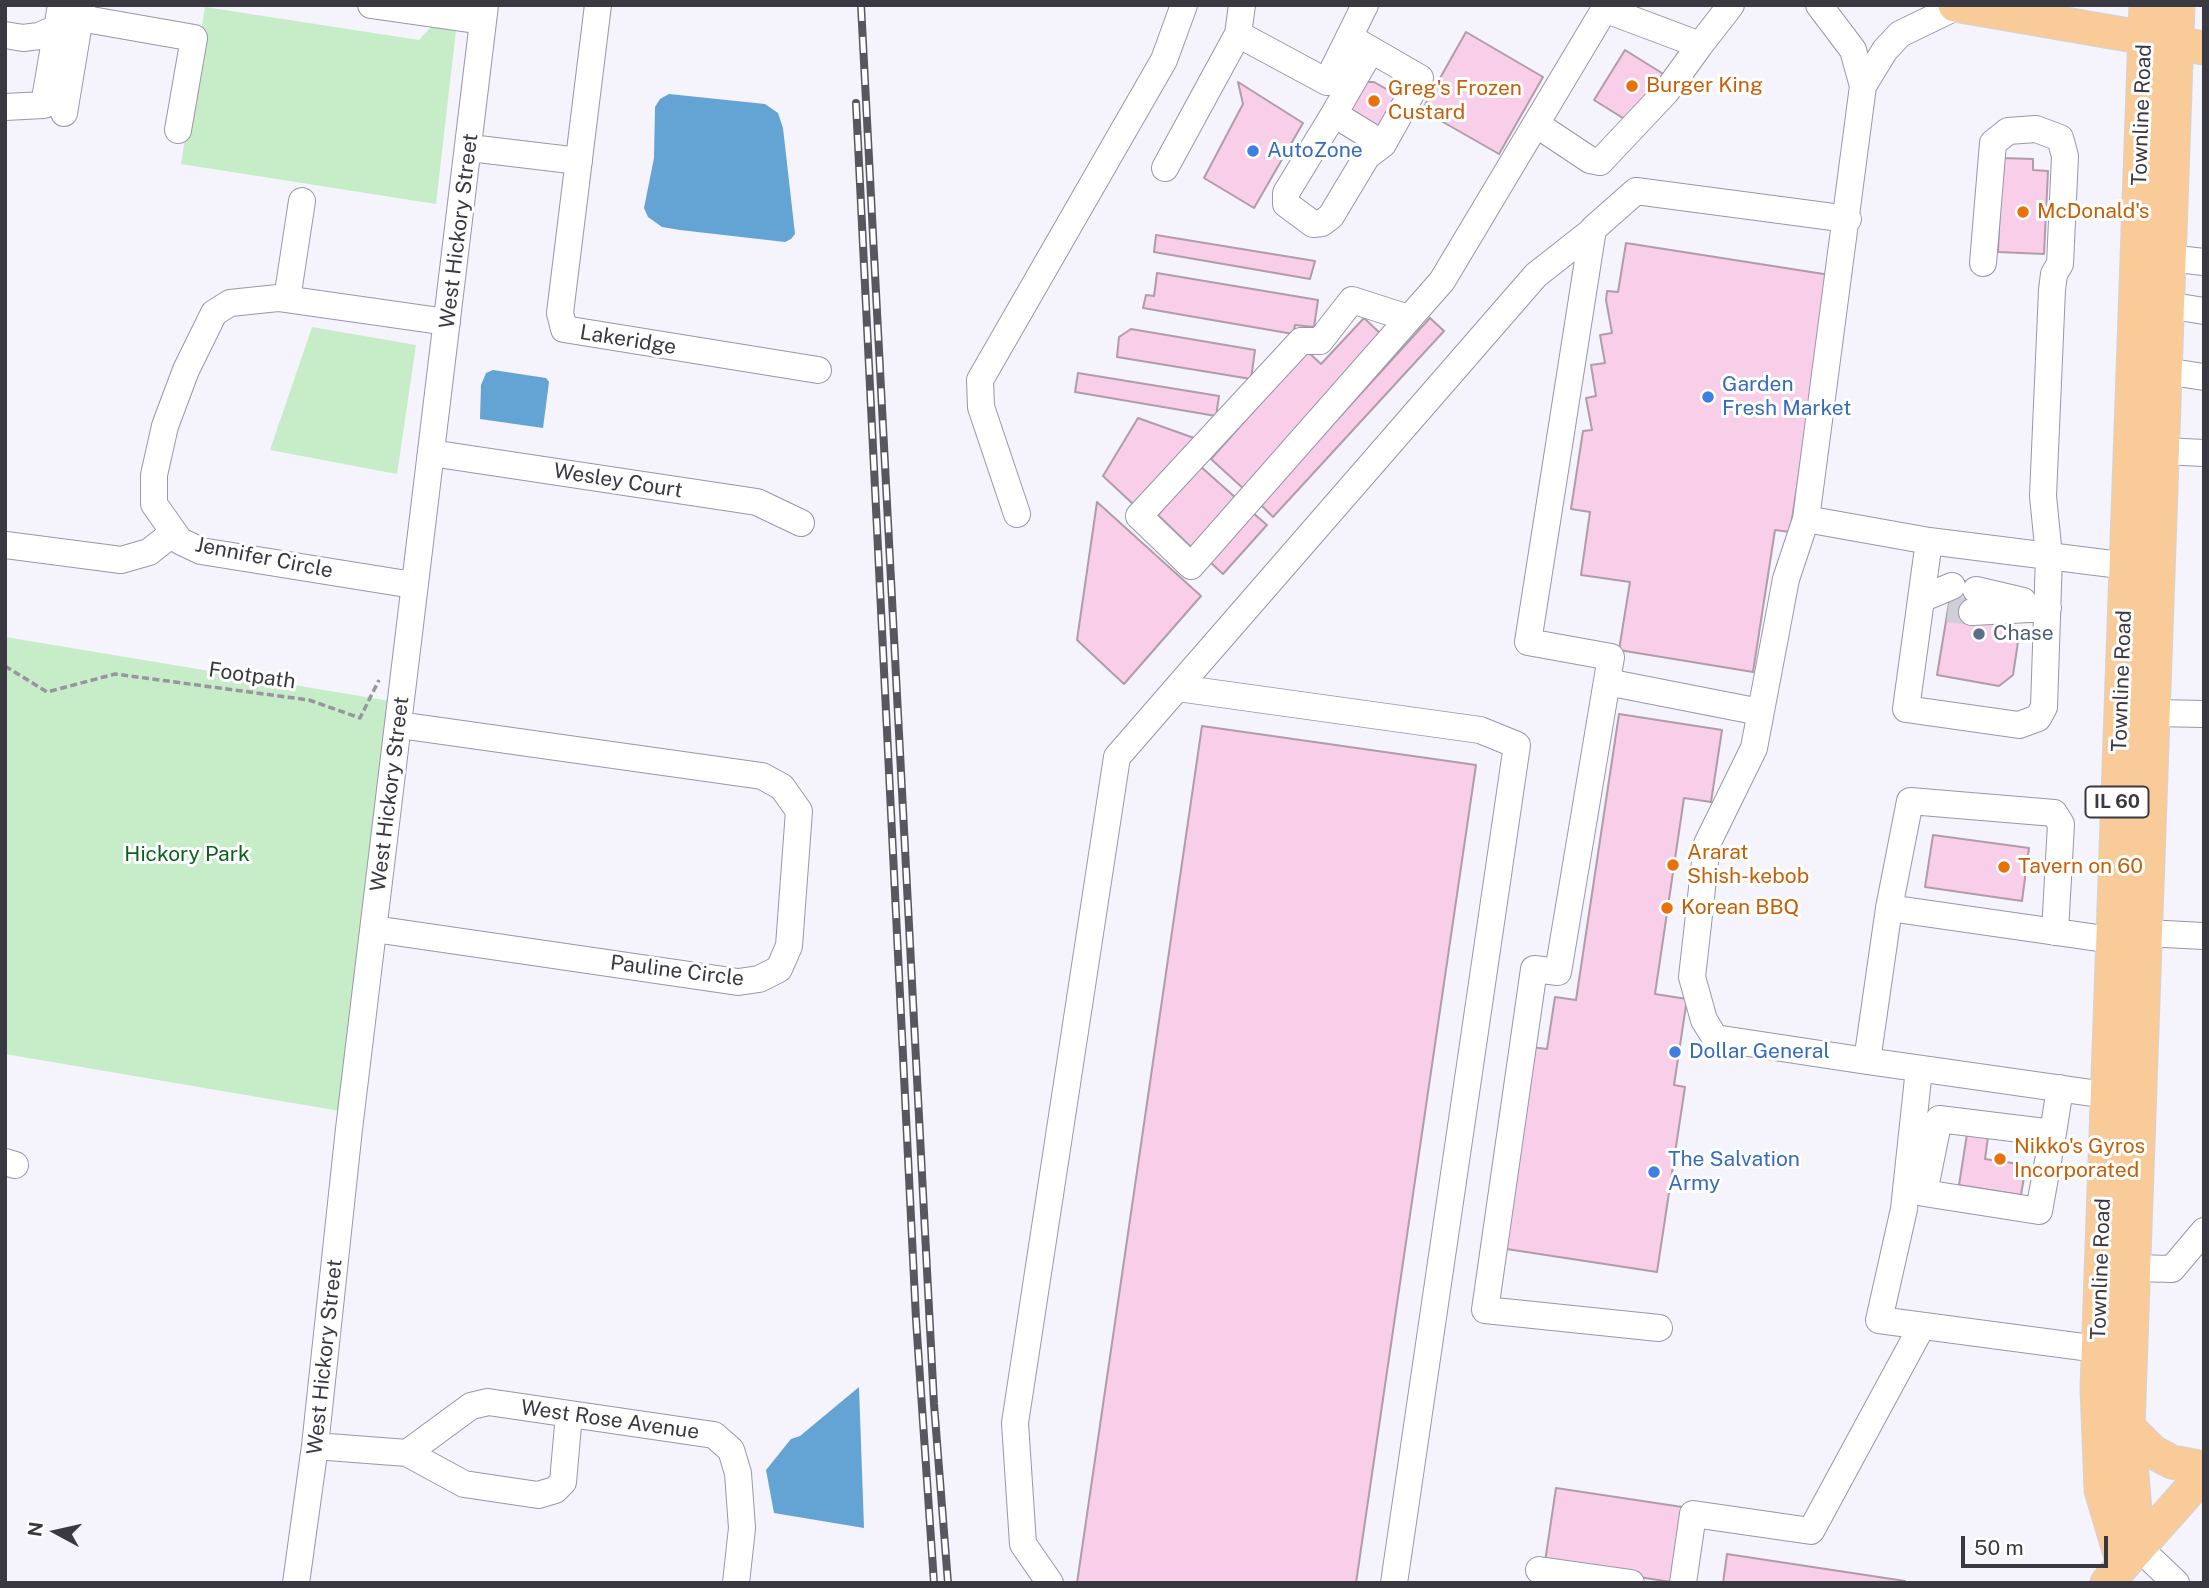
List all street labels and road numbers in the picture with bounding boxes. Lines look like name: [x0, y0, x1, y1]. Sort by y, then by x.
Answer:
street label: Townline Road: [2127, 44, 2157, 186]
street label: West Hickory Street: [435, 132, 483, 330]
street label: Lakeridge: [578, 320, 678, 360]
street label: Wesley Court: [552, 458, 684, 504]
street label: Jennifer Circle: [193, 532, 335, 584]
street label: Townline Road: [2107, 610, 2137, 752]
street label: Footpath: [207, 657, 297, 695]
street label: West Hickory Street: [366, 695, 414, 893]
road number: IL 60: [2086, 786, 2148, 818]
street label: Pauline Circle: [609, 950, 745, 992]
street label: Townline Road: [2086, 1198, 2116, 1340]
street label: West Hickory Street: [302, 1258, 348, 1456]
street label: West Rose Avenue: [519, 1395, 701, 1445]

